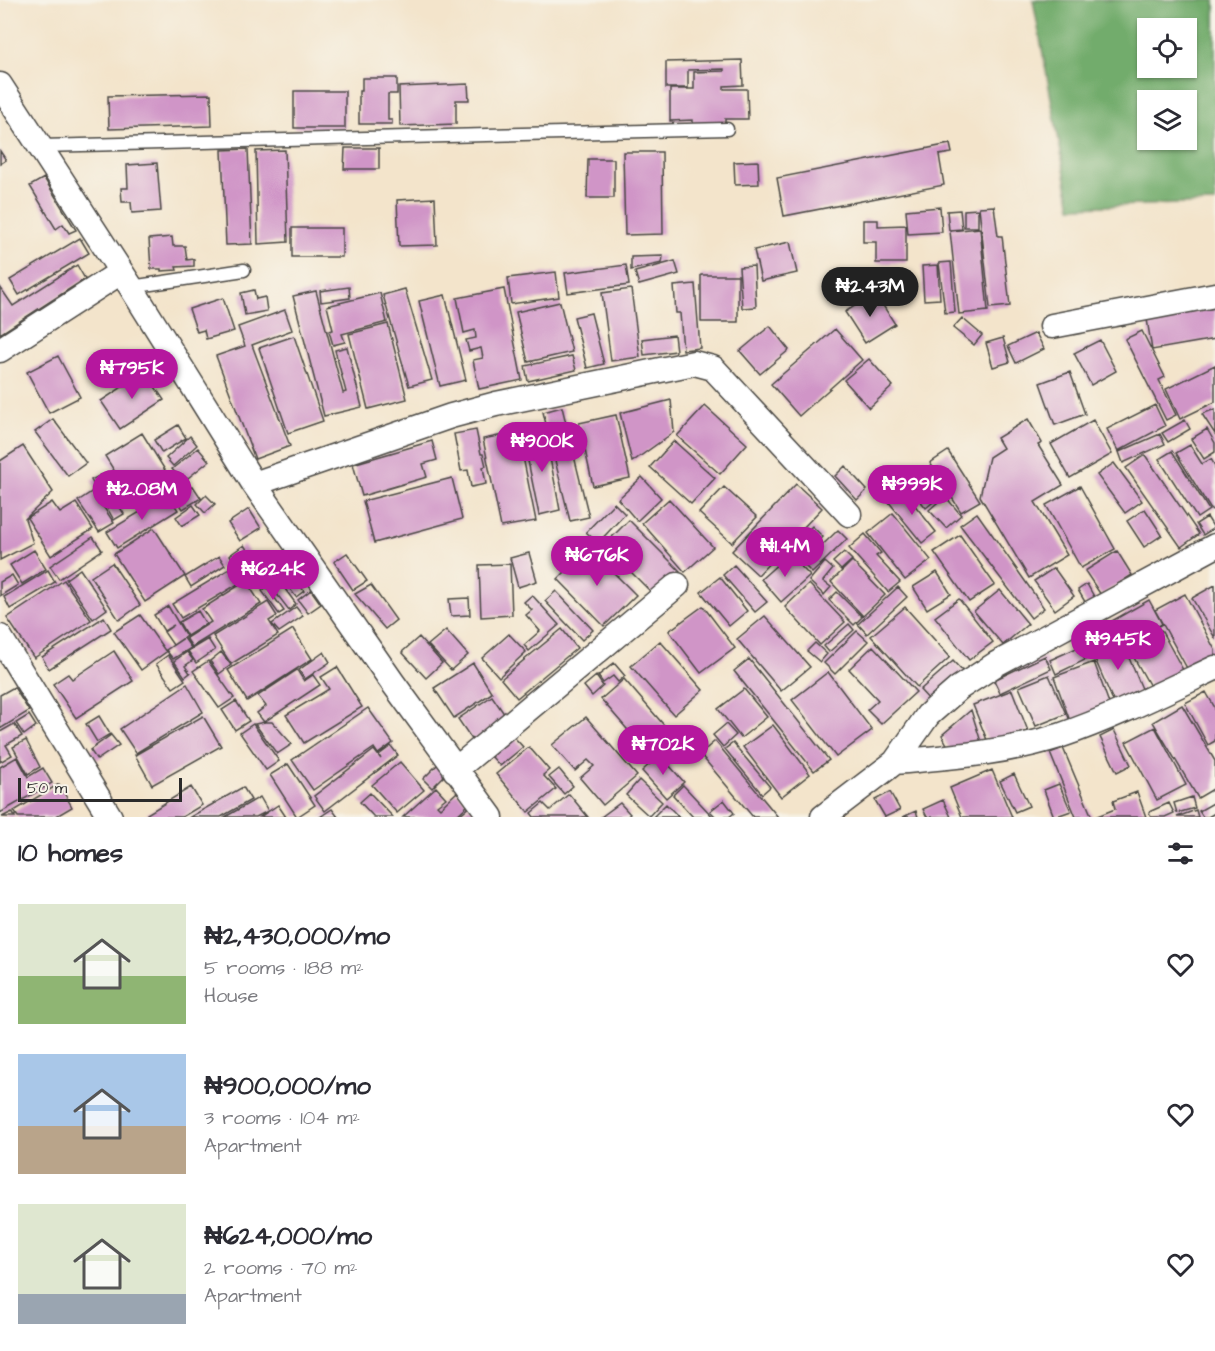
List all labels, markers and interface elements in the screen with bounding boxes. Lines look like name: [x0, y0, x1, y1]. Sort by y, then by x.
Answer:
map controls: [1137, 18, 1197, 150]
button: locate: [1137, 18, 1197, 78]
button: layers: [1137, 90, 1197, 150]
pin: ₦2.43M: [821, 267, 919, 318]
text: ₦2.43M: [835, 272, 905, 300]
pin: ₦795K: [90, 349, 174, 400]
text: ₦795K: [100, 354, 164, 382]
pin: ₦900K: [500, 422, 584, 473]
text: ₦900K: [510, 427, 574, 455]
pin: ₦999K: [870, 465, 954, 516]
pin: ₦2.08M: [93, 470, 191, 521]
text: ₦999K: [882, 470, 942, 498]
text: ₦2.08M: [107, 475, 177, 503]
pin: ₦1.4M: [743, 527, 827, 578]
text: ₦1.4M: [760, 532, 810, 560]
pin: ₦676K: [555, 536, 639, 587]
text: ₦676K: [565, 541, 629, 569]
pin: ₦624K: [231, 550, 315, 601]
text: ₦624K: [241, 555, 305, 583]
pin: ₦945K: [1076, 620, 1160, 671]
text: ₦945K: [1085, 625, 1151, 653]
pin: ₦702K: [621, 725, 705, 776]
text: ₦702K: [632, 730, 694, 758]
scale bar: [18, 775, 182, 802]
text: 50 m: [27, 777, 67, 799]
text: 10 homes: [18, 835, 123, 871]
icon: filters: [1164, 837, 1197, 870]
text: ₦2,430,000/mo: [204, 918, 390, 954]
icon: home: [66, 928, 138, 1000]
icon: heart: [1164, 948, 1197, 981]
text: 5 rooms · 188 m²: [204, 954, 364, 982]
text: House: [204, 982, 258, 1010]
text: ₦900,000/mo: [204, 1068, 371, 1104]
icon: home: [66, 1078, 138, 1150]
icon: heart: [1164, 1098, 1197, 1131]
text: 3 rooms · 104 m²: [204, 1104, 360, 1132]
text: Apartment: [204, 1132, 302, 1160]
text: ₦624,000/mo: [204, 1218, 372, 1254]
icon: home: [66, 1228, 138, 1300]
icon: heart: [1164, 1248, 1197, 1281]
text: 2 rooms · 70 m²: [204, 1254, 357, 1282]
text: Apartment: [204, 1282, 302, 1310]

